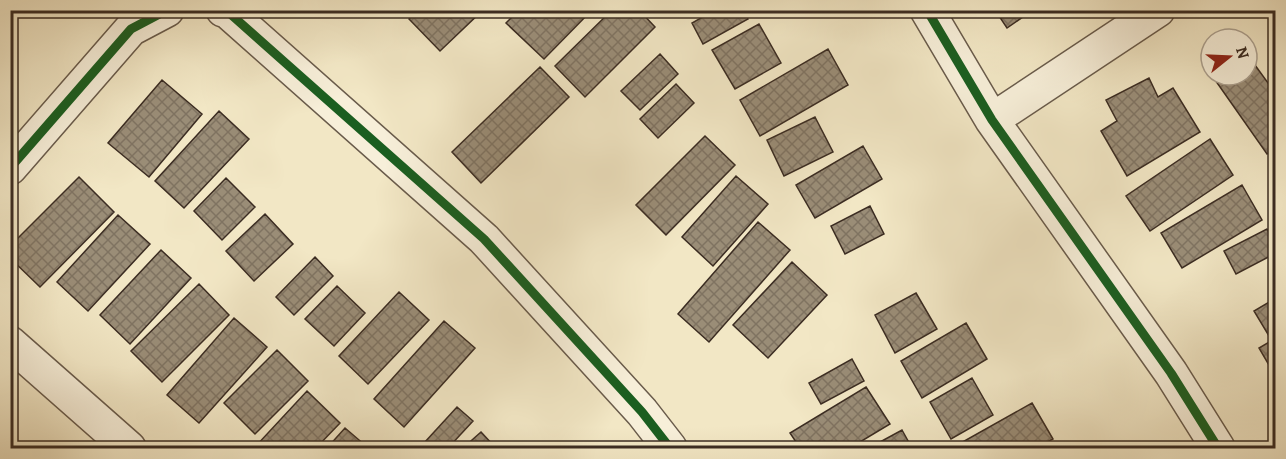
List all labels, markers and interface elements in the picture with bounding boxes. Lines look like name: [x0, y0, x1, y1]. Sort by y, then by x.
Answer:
north arrow: [1199, 27, 1259, 87]
text: N: [1230, 44, 1255, 62]

